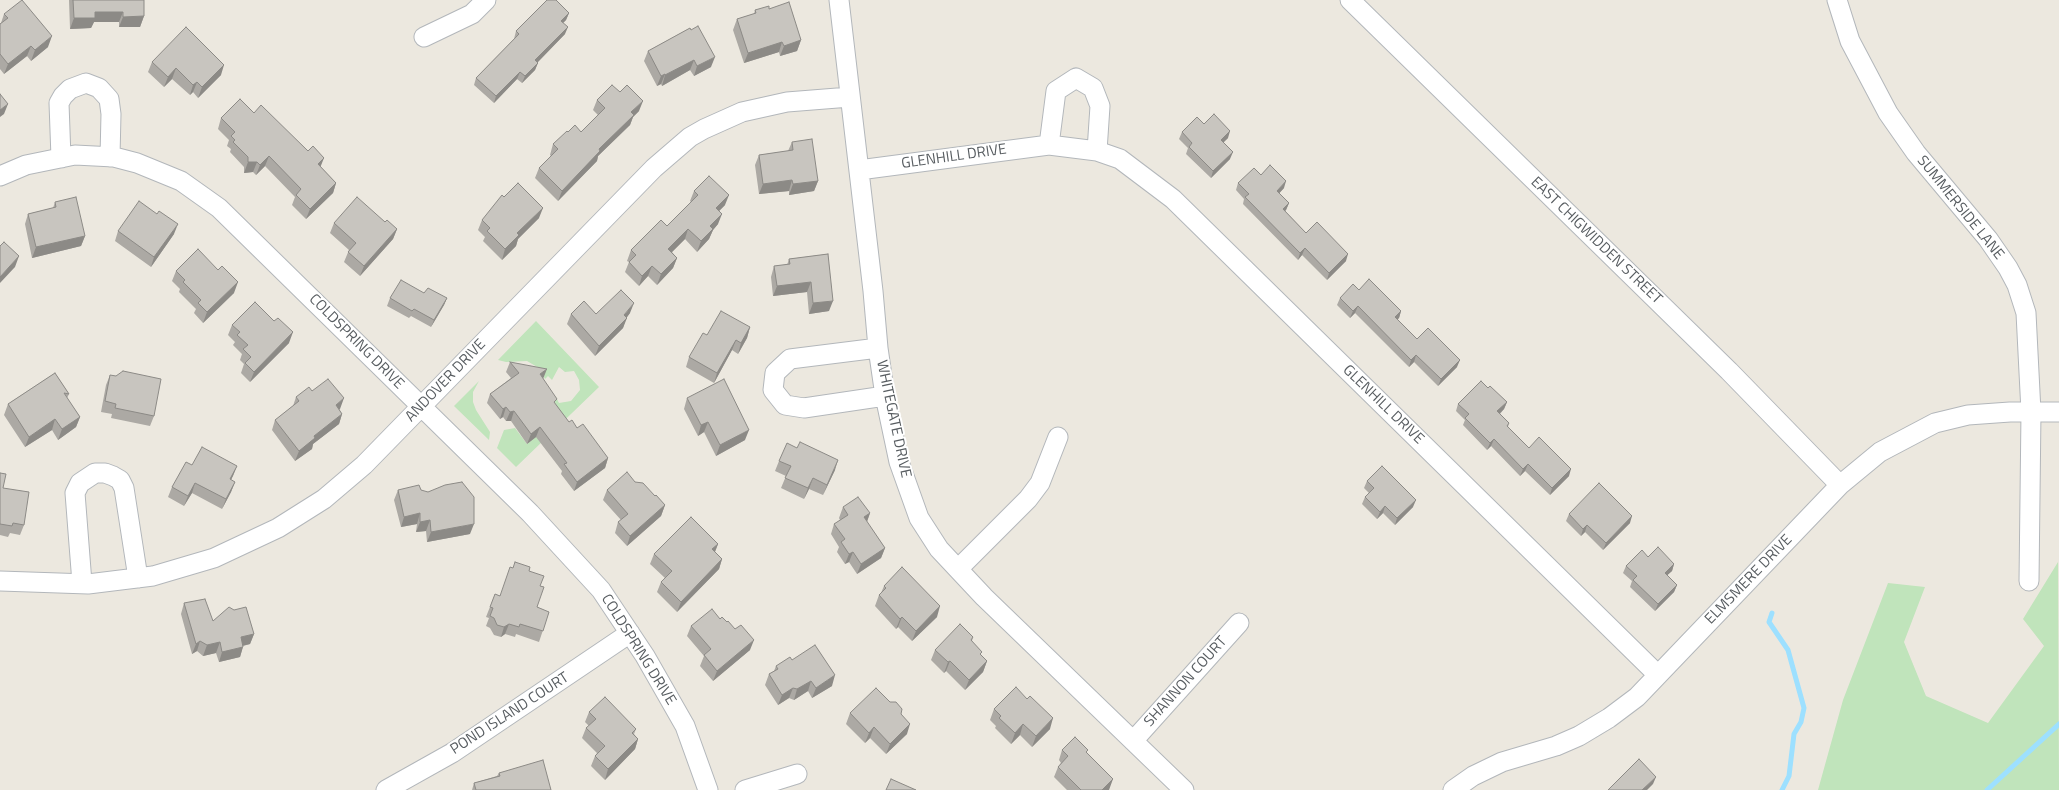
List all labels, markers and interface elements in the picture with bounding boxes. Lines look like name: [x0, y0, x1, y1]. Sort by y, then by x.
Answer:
street label: GLENHILL DRIVE: [900, 141, 1008, 173]
street label: SUMMERSIDE LANE: [1913, 153, 2007, 263]
street label: EAST CHIGWIDDEN STREET: [1527, 174, 1665, 308]
street label: COLDSPRING DRIVE: [305, 291, 407, 393]
street label: ANDOVER DRIVE: [402, 336, 490, 426]
street label: WHITEGATE DRIVE: [872, 359, 914, 479]
street label: GLENHILL DRIVE: [1339, 362, 1427, 448]
street label: ELMSMERE DRIVE: [1702, 531, 1796, 629]
street label: COLDSPRING DRIVE: [597, 591, 679, 709]
street label: SHANNON COURT: [1141, 633, 1231, 731]
street label: POND ISLAND COURT: [447, 669, 573, 759]

